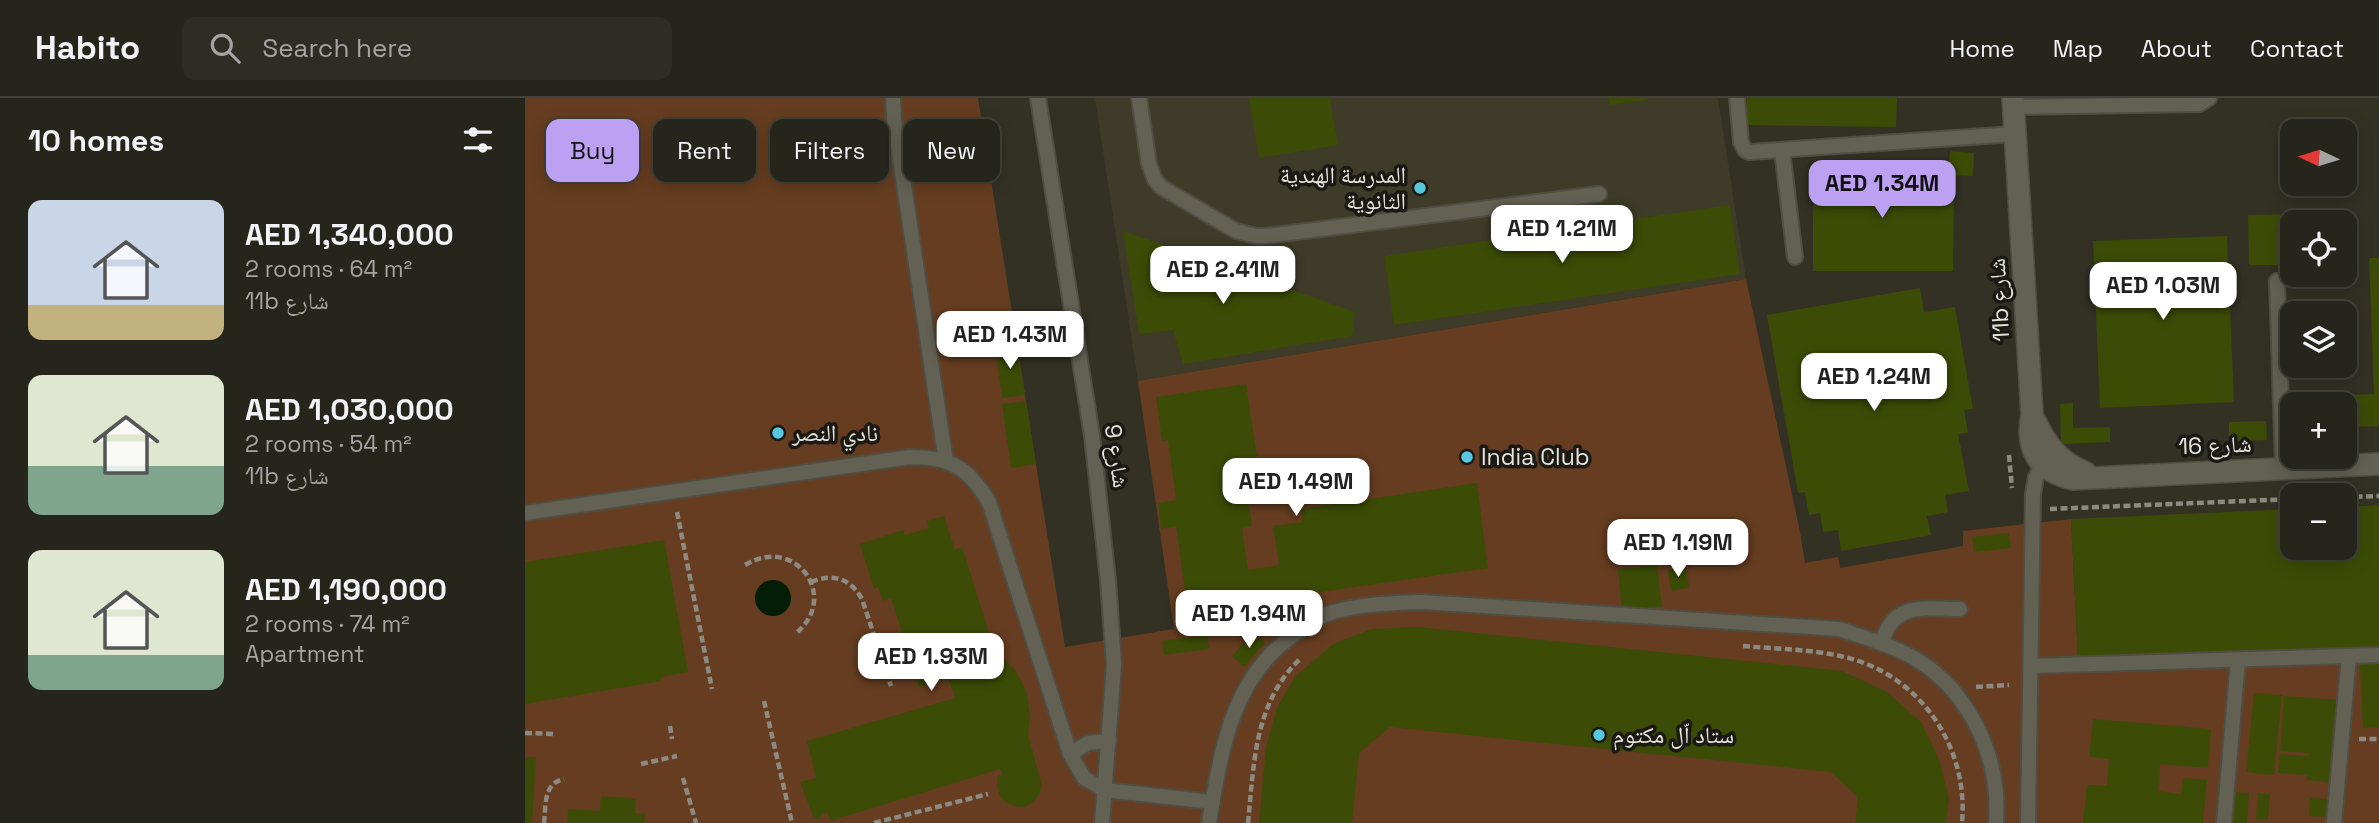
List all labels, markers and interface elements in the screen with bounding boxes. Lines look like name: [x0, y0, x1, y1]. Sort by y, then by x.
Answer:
search box: [182, 17, 672, 80]
text: Habito: [35, 27, 140, 69]
icon: search: [206, 29, 244, 67]
text: Search here: [262, 31, 412, 65]
text: Home: [1949, 33, 2015, 64]
text: Map: [2053, 33, 2103, 64]
text: About: [2141, 33, 2212, 64]
text: Contact: [2250, 33, 2344, 64]
chip: Buy: [546, 119, 639, 182]
chip: Rent: [653, 119, 756, 182]
chip: Filters: [770, 119, 889, 182]
chip: New: [903, 119, 1000, 182]
north arrow: [2280, 119, 2357, 196]
map controls: [2280, 119, 2357, 560]
text: 10 homes: [28, 121, 164, 160]
icon: filters: [459, 121, 497, 159]
place label: المدرسة الهندية الثانوية: [1280, 160, 1406, 216]
pin: AED 1.34M: [1802, 160, 1962, 220]
text: AED 1.34M: [1825, 168, 1939, 198]
marker: المدرسة الهندية الثانوية: [1412, 180, 1428, 196]
pin: AED 1.21M: [1482, 206, 1642, 265]
button: locate: [2280, 210, 2357, 287]
text: AED 1.21M: [1507, 213, 1617, 243]
text: AED 1,340,000: [245, 215, 454, 254]
icon: home: [84, 228, 168, 312]
pin: AED 2.41M: [1143, 246, 1303, 306]
text: 2 rooms · 64 m²: [245, 254, 412, 284]
text: AED 2.41M: [1166, 254, 1280, 284]
street label: 11b شارع: [1982, 257, 2016, 343]
pin: AED 1.03M: [2083, 262, 2243, 322]
text: AED 1.03M: [2106, 270, 2220, 300]
text: 11b شارع: [245, 286, 329, 316]
button: layers: [2280, 301, 2357, 378]
pin: AED 1.43M: [930, 312, 1090, 371]
text: AED 1.43M: [953, 319, 1067, 349]
pin: AED 1.24M: [1794, 354, 1954, 413]
text: AED 1.24M: [1817, 361, 1931, 391]
text: AED 1,030,000: [245, 390, 454, 429]
button: +: [2280, 392, 2357, 469]
icon: home: [84, 403, 168, 487]
place label: نادي النصر: [791, 418, 878, 452]
street label: شارع 9: [1098, 422, 1136, 490]
marker: نادي النصر: [770, 425, 786, 441]
text: 2 rooms · 54 m²: [245, 429, 412, 459]
street label: شارع 16: [2178, 429, 2252, 461]
place label: India Club: [1481, 442, 1590, 472]
marker: India Club: [1459, 449, 1475, 465]
pin: AED 1.49M: [1216, 458, 1376, 518]
text: 11b شارع: [245, 461, 329, 491]
text: AED 1.49M: [1239, 466, 1353, 496]
button: −: [2280, 483, 2357, 560]
pin: AED 1.19M: [1598, 519, 1758, 579]
text: AED 1.19M: [1623, 527, 1733, 557]
text: AED 1,190,000: [245, 570, 447, 609]
icon: home: [84, 578, 168, 662]
pin: AED 1.94M: [1169, 590, 1329, 650]
text: AED 1.94M: [1192, 598, 1306, 628]
text: 2 rooms · 74 m²: [245, 609, 410, 639]
pin: AED 1.93M: [851, 634, 1011, 693]
text: Apartment: [245, 639, 365, 669]
text: AED 1.93M: [874, 641, 988, 671]
place label: ستاد اّل مكتوم: [1613, 720, 1734, 751]
marker: ستاد اّل مكتوم: [1591, 727, 1607, 743]

